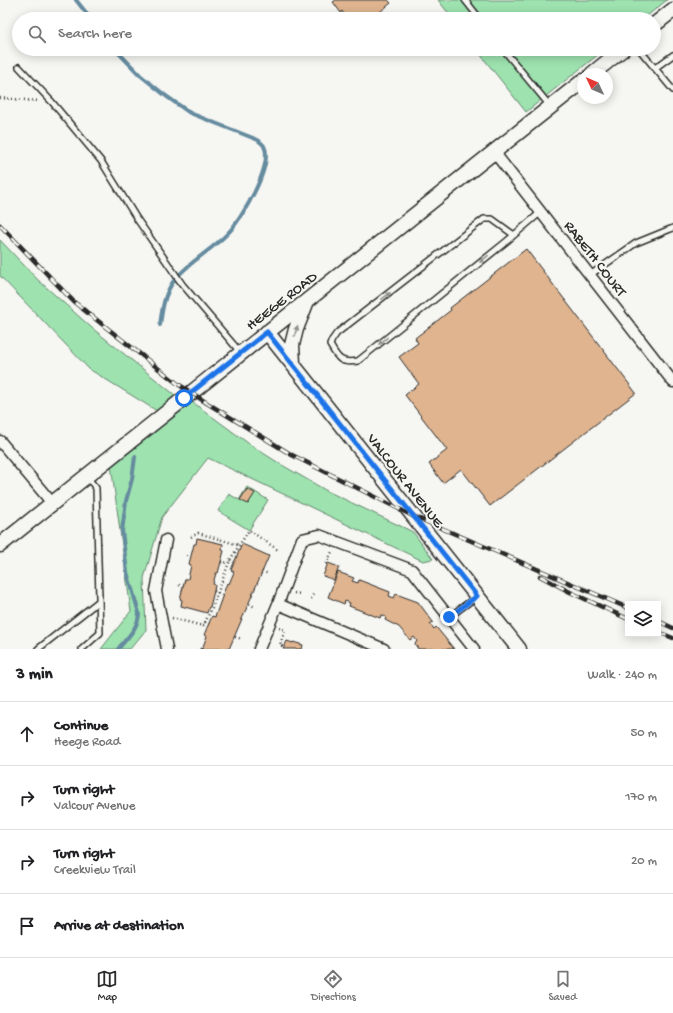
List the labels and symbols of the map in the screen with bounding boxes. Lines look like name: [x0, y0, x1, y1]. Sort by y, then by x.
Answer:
north arrow: [577, 68, 613, 104]
street label: RABETH COURT: [559, 218, 630, 302]
one-way arrow: [479, 255, 490, 264]
street label: HEEGE ROAD: [243, 268, 321, 335]
one-way arrow: [381, 291, 392, 300]
one-way arrow: [293, 325, 299, 337]
one-way arrow: [377, 336, 388, 345]
route start: [175, 389, 193, 407]
street label: VALCOUR AVENUE: [362, 430, 447, 532]
route end: [440, 608, 458, 626]

